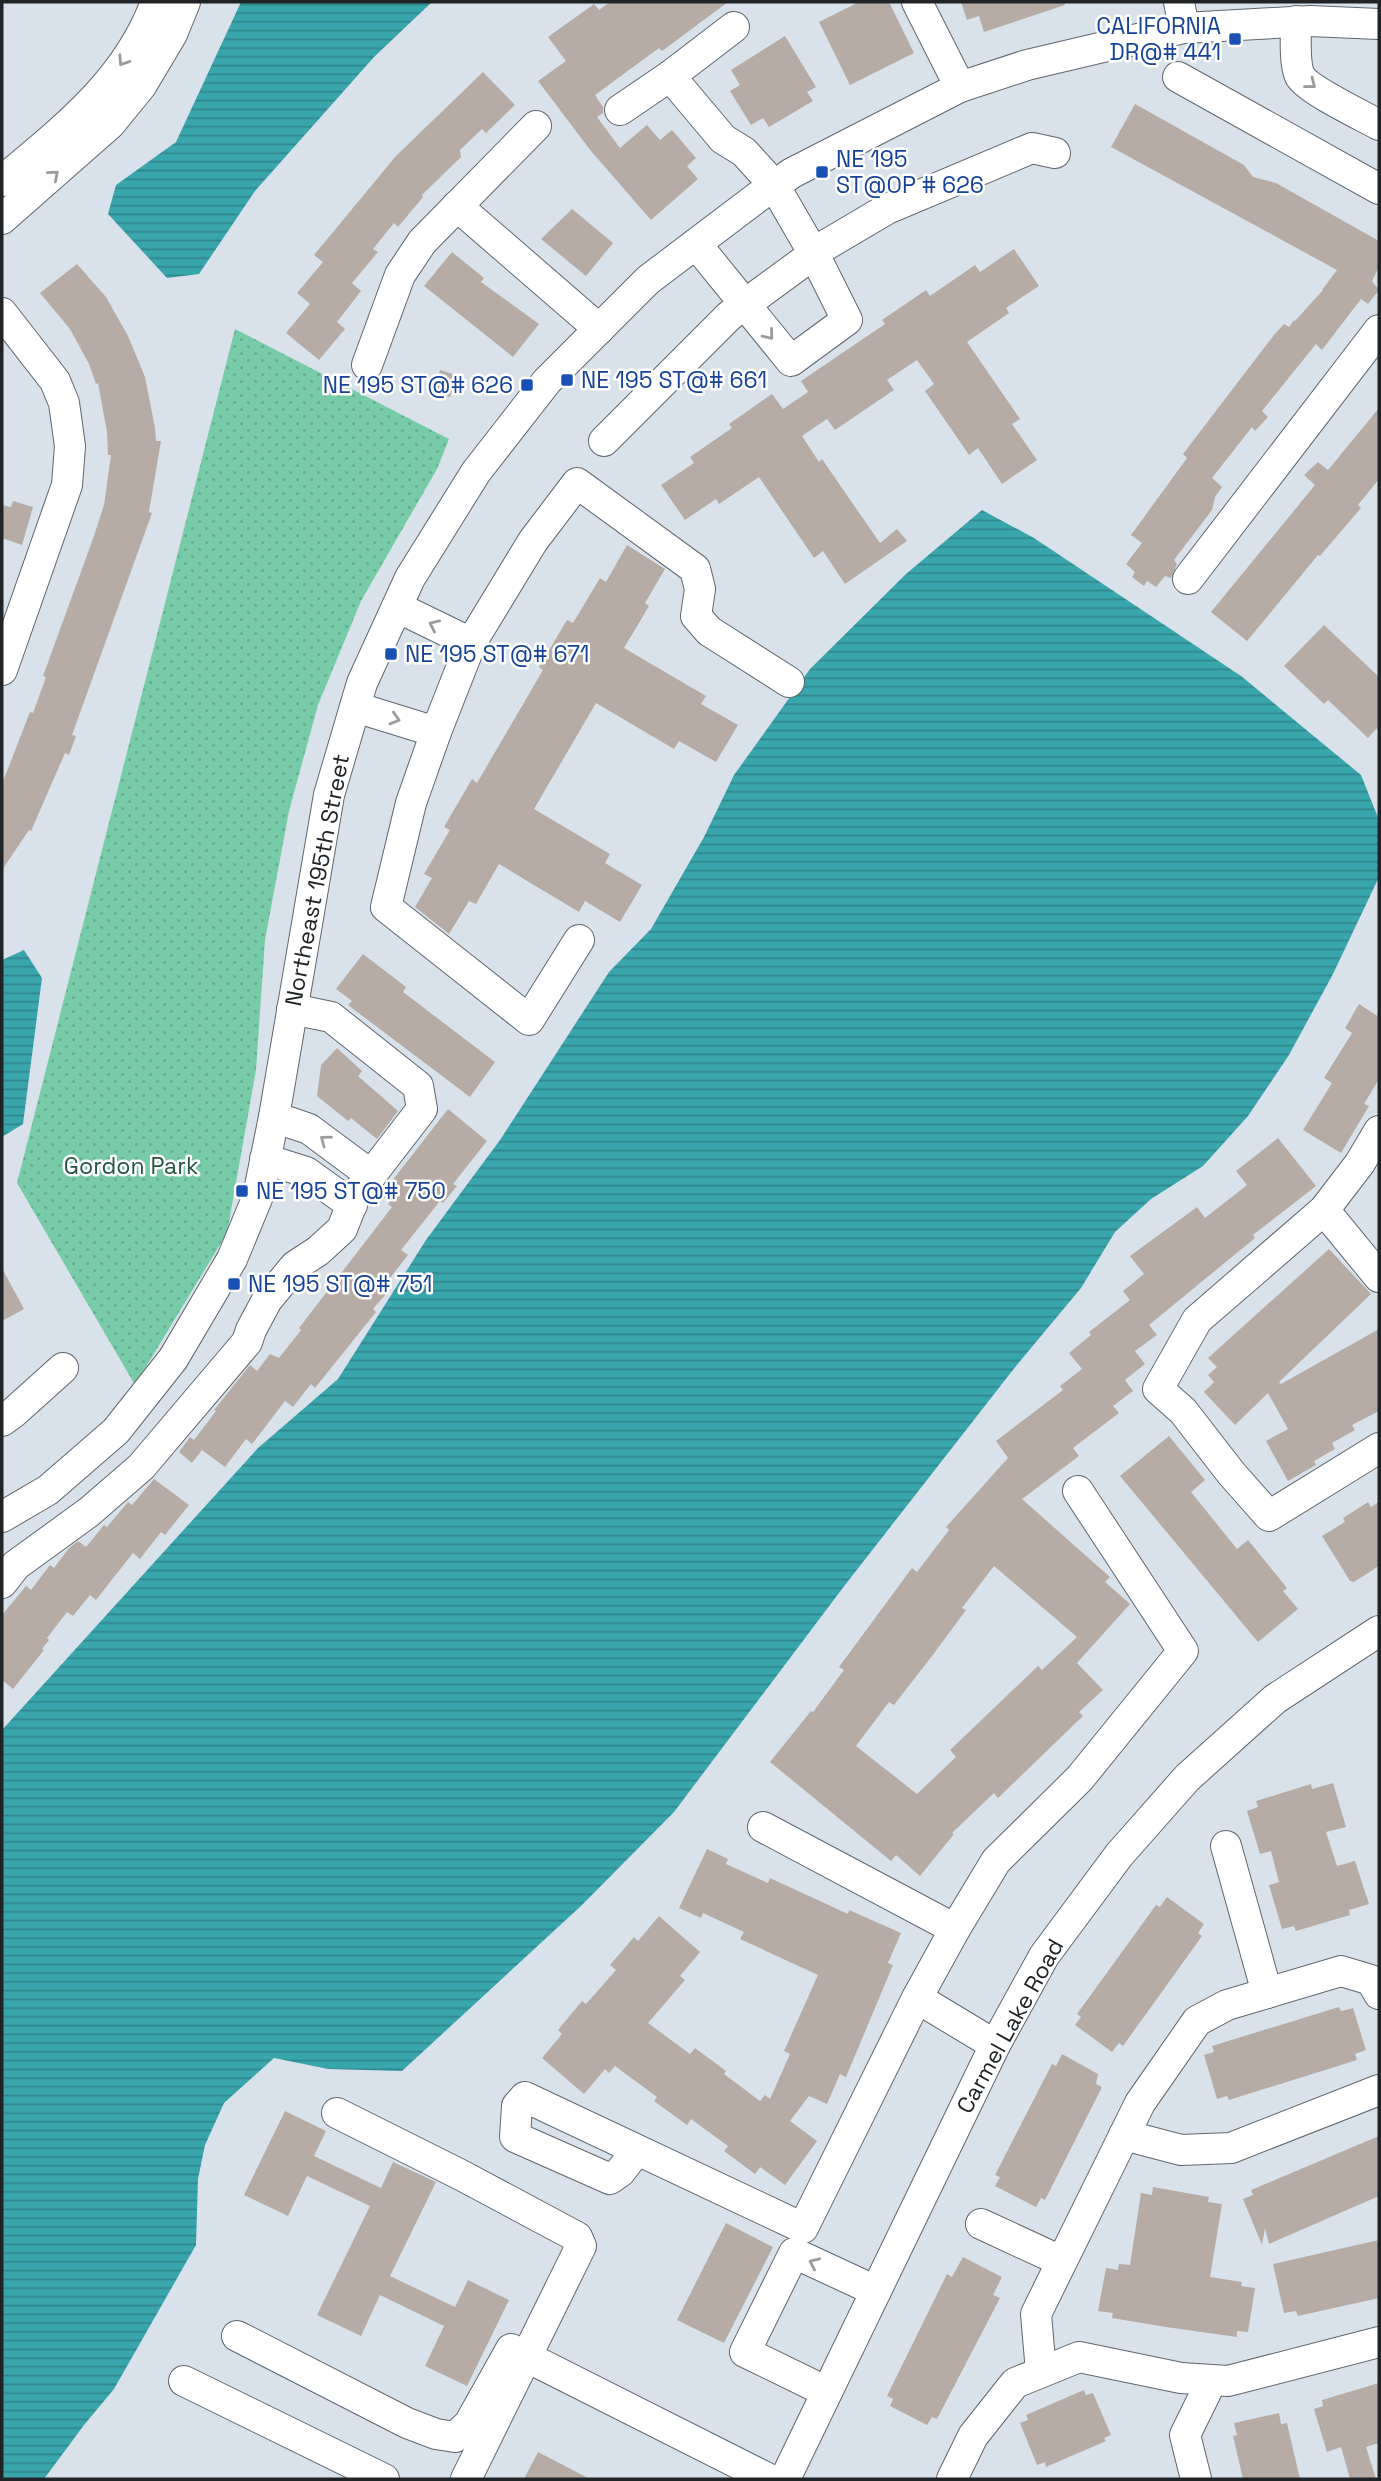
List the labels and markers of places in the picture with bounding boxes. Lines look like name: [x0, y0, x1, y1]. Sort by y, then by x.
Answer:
place label: CALIFORNIA DR@# 441: [1096, 11, 1221, 67]
marker: CALIFORNIA DR@# 441: [1227, 31, 1243, 47]
place label: NE 195 ST@OP # 626: [836, 144, 984, 200]
marker: NE 195 ST@OP # 626: [814, 164, 830, 180]
place label: NE 195 ST@# 661: [581, 365, 767, 395]
place label: NE 195 ST@# 626: [323, 370, 513, 400]
marker: NE 195 ST@# 661: [559, 372, 575, 388]
marker: NE 195 ST@# 626: [519, 377, 535, 393]
place label: NE 195 ST@# 671: [405, 639, 589, 669]
marker: NE 195 ST@# 671: [383, 646, 399, 662]
place label: NE 195 ST@# 750: [256, 1176, 446, 1206]
marker: NE 195 ST@# 750: [234, 1183, 250, 1199]
place label: NE 195 ST@# 751: [248, 1269, 432, 1299]
marker: NE 195 ST@# 751: [226, 1276, 242, 1292]

